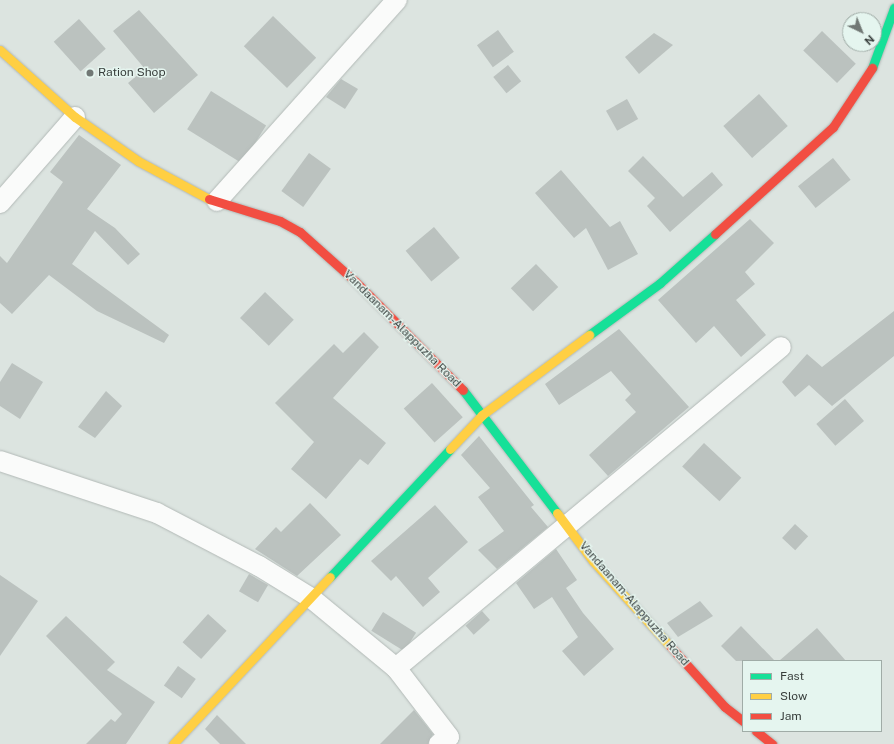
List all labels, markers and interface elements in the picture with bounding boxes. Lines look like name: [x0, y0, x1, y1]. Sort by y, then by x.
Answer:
north arrow: [842, 12, 882, 52]
text: N: [862, 33, 877, 47]
place label: Ration Shop: [98, 66, 166, 80]
marker: Ration Shop: [85, 68, 95, 78]
street label: Vandaanam-Alappuzha Road: [340, 267, 464, 391]
street label: Vandaanam-Alappuzha Road: [576, 539, 692, 669]
legend: [742, 660, 882, 732]
text: Fast: [780, 669, 804, 683]
text: Slow: [780, 689, 807, 703]
text: Jam: [780, 709, 802, 723]

